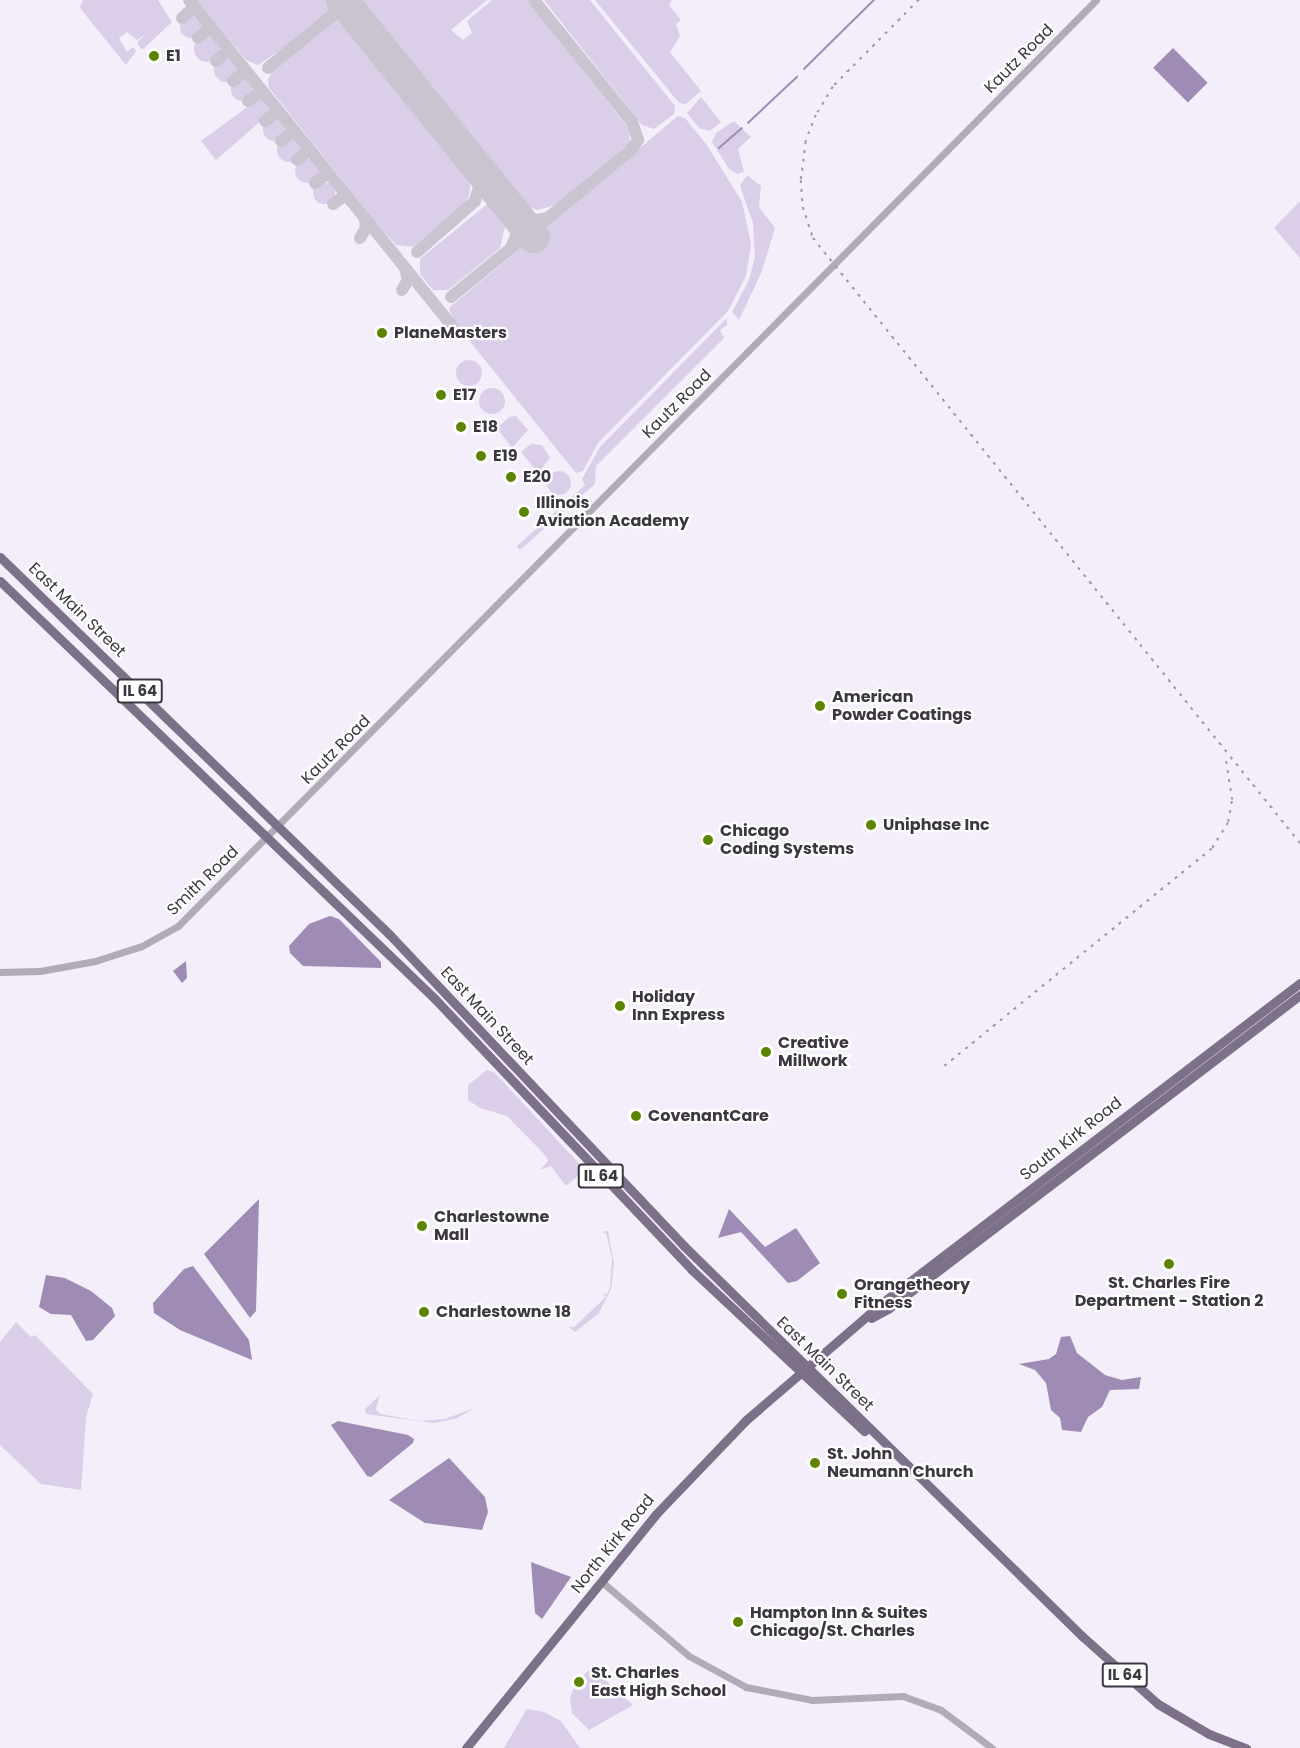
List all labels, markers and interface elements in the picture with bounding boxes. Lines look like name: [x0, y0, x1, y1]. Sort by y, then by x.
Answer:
street label: Kautz Road: [981, 21, 1057, 97]
place label: E1: [166, 46, 181, 66]
marker: E1: [147, 49, 161, 63]
place label: PlaneMasters: [394, 323, 507, 343]
marker: PlaneMasters: [375, 326, 389, 340]
street label: Kautz Road: [639, 366, 715, 442]
place label: E17: [453, 385, 476, 405]
marker: E17: [434, 388, 448, 402]
place label: E18: [473, 417, 498, 437]
marker: E18: [454, 420, 468, 434]
place label: E19: [493, 446, 518, 466]
marker: E19: [474, 449, 488, 463]
place label: E20: [523, 467, 551, 487]
marker: E20: [504, 470, 518, 484]
place label: Illinois Aviation Academy: [536, 493, 689, 531]
marker: Illinois Aviation Academy: [517, 505, 531, 519]
street label: East Main Street: [25, 559, 129, 661]
road number: IL 64: [116, 679, 164, 703]
place label: American Powder Coatings: [832, 687, 972, 725]
marker: American Powder Coatings: [813, 699, 827, 713]
street label: Kautz Road: [298, 712, 374, 788]
place label: Uniphase Inc: [883, 815, 990, 835]
marker: Uniphase Inc: [864, 818, 878, 832]
place label: Chicago Coding Systems: [720, 821, 854, 859]
marker: Chicago Coding Systems: [701, 833, 715, 847]
street label: Smith Road: [163, 842, 243, 920]
street label: East Main Street: [437, 963, 537, 1069]
place label: Holiday Inn Express: [632, 987, 725, 1025]
marker: Holiday Inn Express: [613, 999, 627, 1013]
place label: Creative Millwork: [778, 1033, 849, 1071]
marker: Creative Millwork: [759, 1045, 773, 1059]
street label: South Kirk Road: [1016, 1093, 1126, 1185]
place label: CovenantCare: [648, 1106, 769, 1126]
marker: CovenantCare: [629, 1109, 643, 1123]
road number: IL 64: [577, 1164, 625, 1188]
place label: Charlestowne Mall: [434, 1207, 549, 1245]
marker: Charlestowne Mall: [415, 1219, 429, 1233]
marker: St. Charles Fire Department - Station 2: [1162, 1257, 1176, 1271]
place label: St. Charles Fire Department - Station 2: [1075, 1273, 1263, 1311]
place label: Orangetheory Fitness: [854, 1275, 970, 1313]
marker: Orangetheory Fitness: [835, 1287, 849, 1301]
place label: Charlestowne 18: [436, 1302, 571, 1322]
marker: Charlestowne 18: [417, 1305, 431, 1319]
street label: East Main Street: [773, 1313, 877, 1415]
place label: St. John Neumann Church: [827, 1444, 974, 1482]
marker: St. John Neumann Church: [808, 1456, 822, 1470]
street label: North Kirk Road: [567, 1491, 659, 1597]
place label: Hampton Inn & Suites Chicago/St. Charles: [750, 1603, 928, 1641]
marker: Hampton Inn & Suites Chicago/St. Charles: [731, 1615, 745, 1629]
place label: St. Charles East High School: [591, 1663, 726, 1701]
road number: IL 64: [1101, 1663, 1149, 1687]
marker: St. Charles East High School: [572, 1675, 586, 1689]

